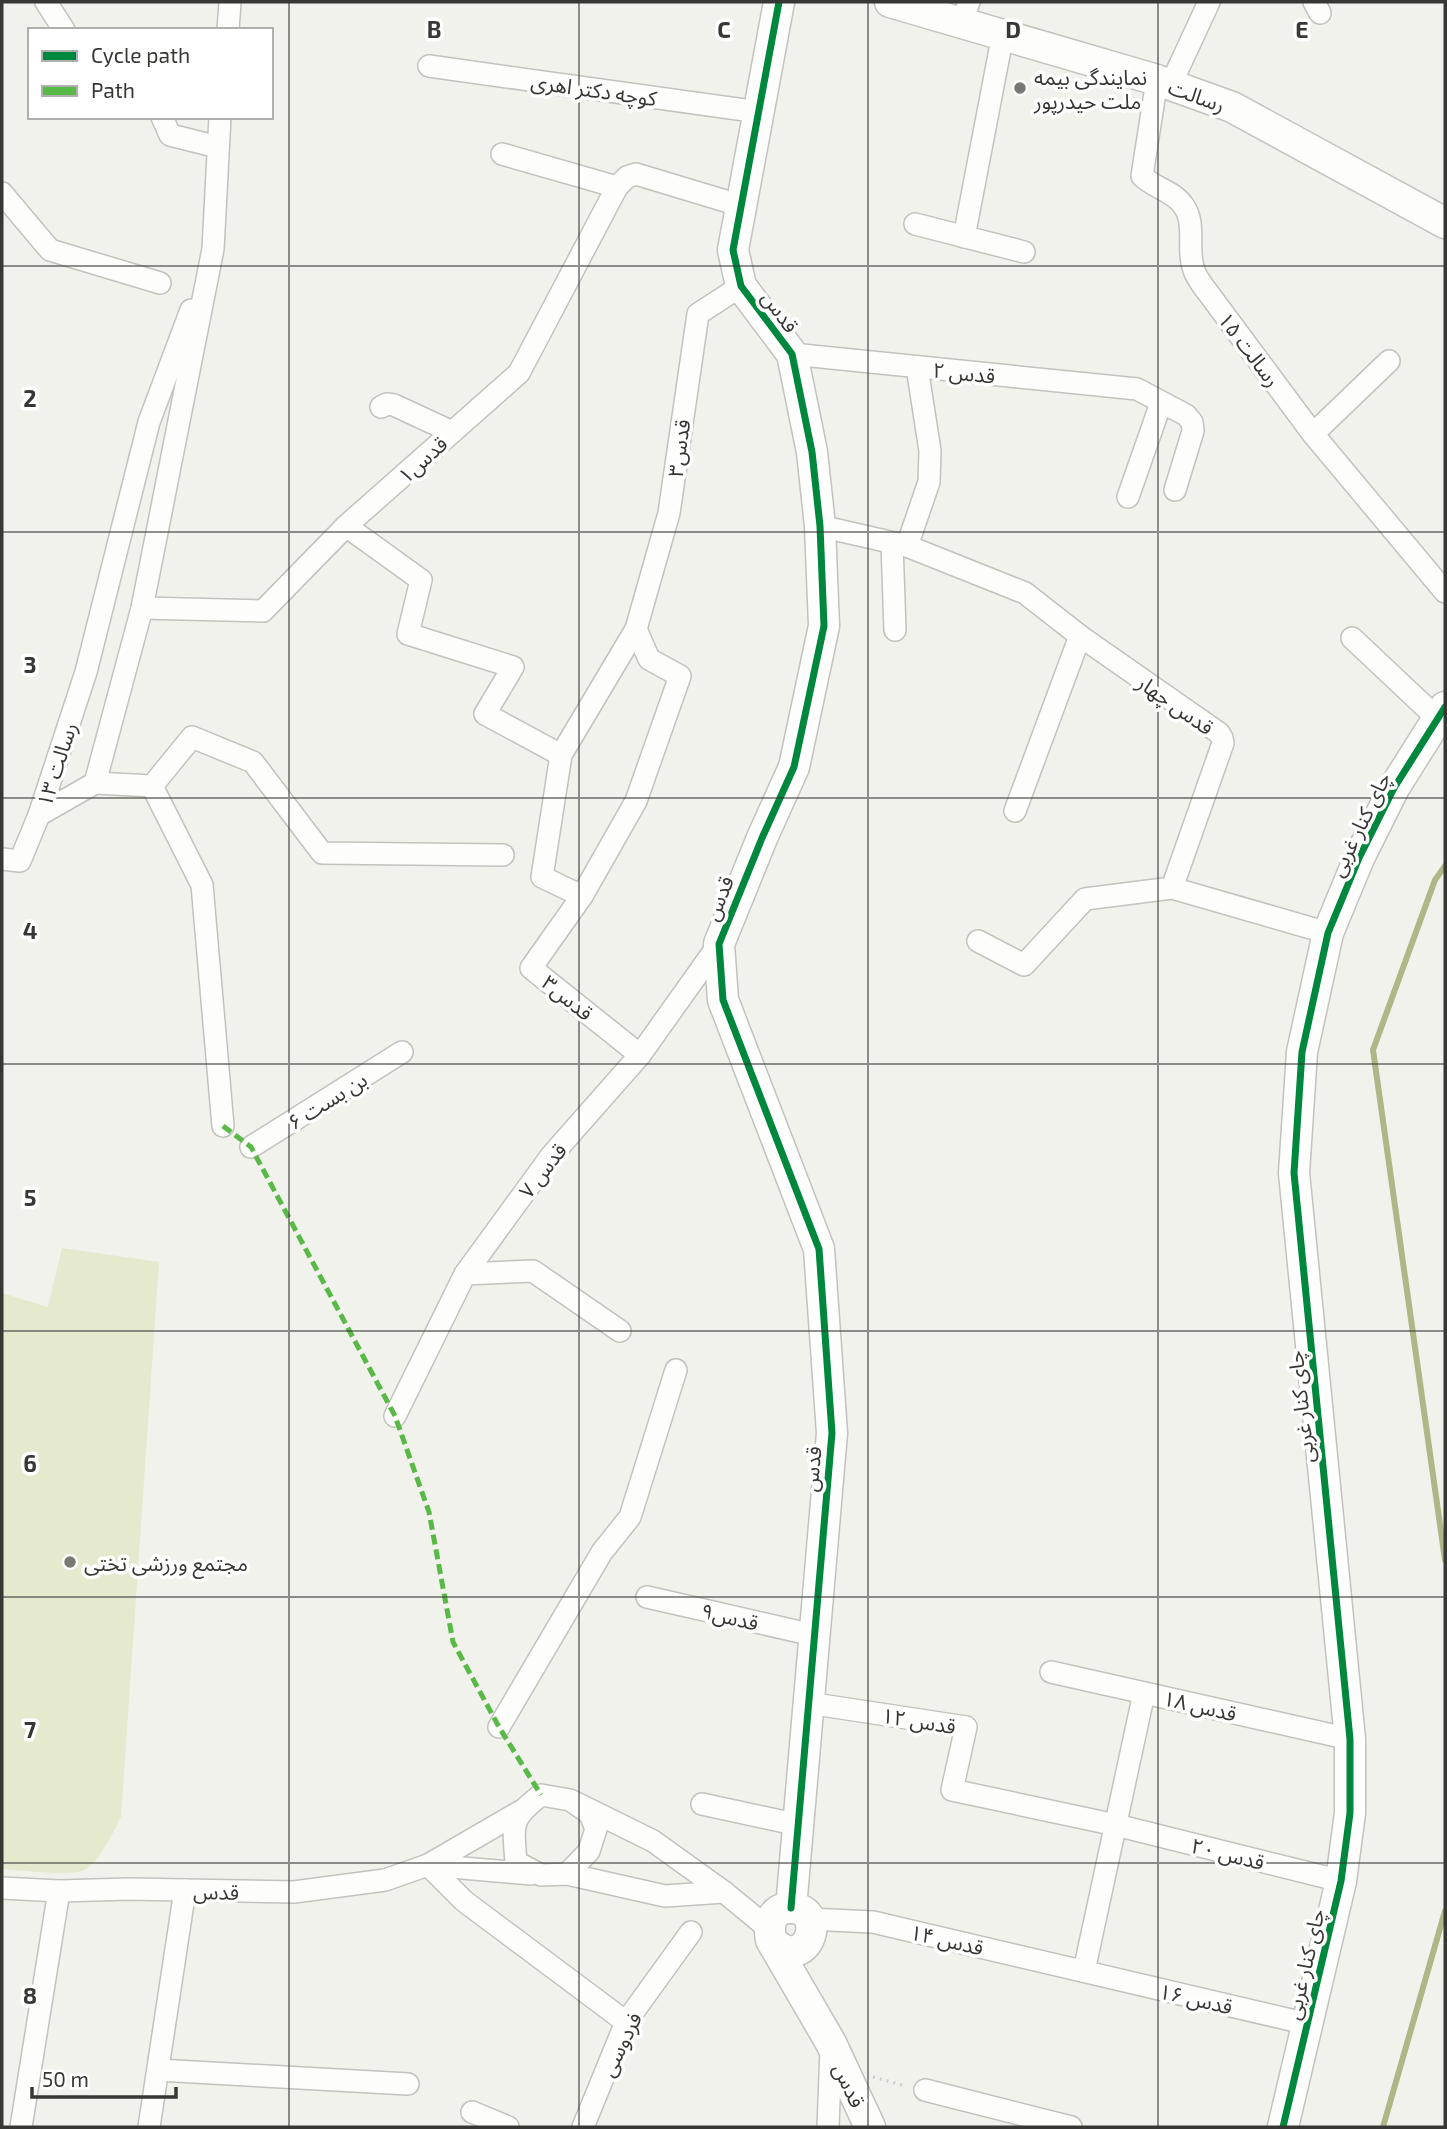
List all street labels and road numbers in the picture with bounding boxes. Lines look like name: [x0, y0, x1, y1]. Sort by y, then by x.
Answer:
street label: کوچه دکتر اهری: [529, 68, 659, 112]
street label: رسالت: [1165, 73, 1229, 118]
street label: قدس: [757, 285, 805, 338]
street label: رسالت ۱۵: [1213, 307, 1286, 392]
street label: قدس ۲: [931, 356, 996, 389]
street label: قدس۳: [662, 418, 695, 479]
street label: قدس۱: [392, 430, 453, 488]
street label: قدس چهار: [1131, 668, 1219, 741]
street label: رسالت ۱۳: [31, 719, 82, 809]
street label: چای کنار غربی: [1323, 768, 1397, 881]
street label: قدس: [698, 872, 739, 924]
street label: قدس۳: [537, 969, 598, 1026]
street label: بن بست ۶: [283, 1066, 372, 1135]
street label: قدس ۷: [513, 1138, 572, 1203]
street label: چای کنار غربی: [1282, 1349, 1320, 1464]
street label: قدس: [797, 1445, 826, 1493]
street label: قدس۹: [699, 1597, 761, 1636]
street label: قدس ۱۸: [1161, 1684, 1239, 1727]
street label: قدس ۱۲: [880, 1702, 958, 1739]
street label: قدس ۲۰: [1189, 1832, 1267, 1875]
street label: قدس: [193, 1878, 239, 1905]
street label: چای کنار غربی: [1279, 1906, 1331, 2022]
street label: قدس ۱۴: [908, 1918, 986, 1961]
street label: قدس ۱۶: [1157, 1977, 1235, 2020]
street label: فردوسی: [594, 2008, 647, 2081]
street label: قدس: [828, 2059, 871, 2112]

